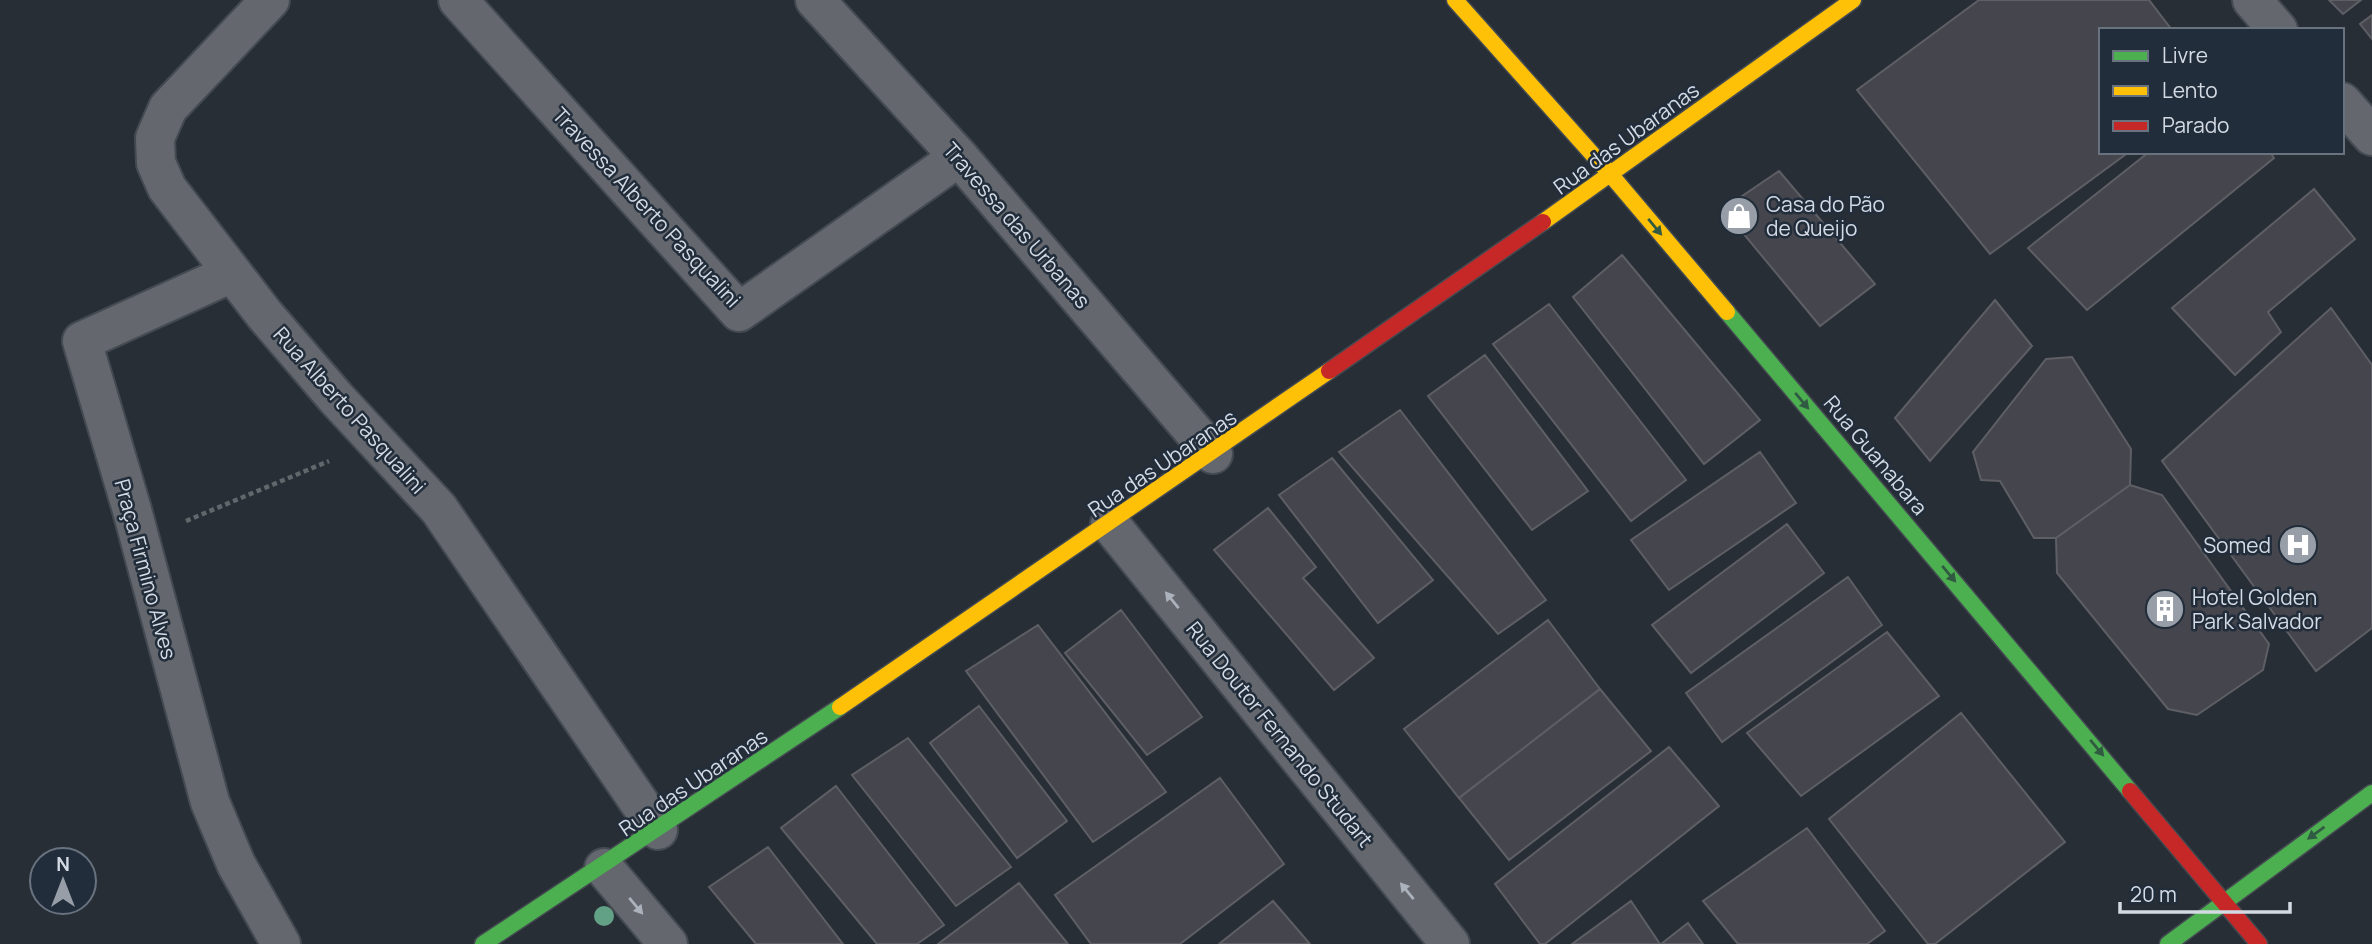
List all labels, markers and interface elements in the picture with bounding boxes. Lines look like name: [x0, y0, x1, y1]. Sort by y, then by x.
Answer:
legend: [2099, 28, 2344, 154]
text: Livre: [2162, 41, 2208, 69]
street label: Rua das Ubaranas: [1547, 76, 1705, 200]
text: Lento: [2162, 76, 2218, 104]
street label: Travessa Alberto Pasqualini: [547, 101, 747, 313]
text: Parado: [2162, 111, 2230, 139]
street label: Travessa das Urbanas: [937, 136, 1097, 314]
place label: Casa do Pão de Queijo: [1766, 190, 1885, 242]
shop icon: Casa do Pão de Queijo: [1718, 195, 1760, 237]
one-way arrow: [1647, 218, 1663, 236]
street label: Rua Alberto Pasqualini: [268, 321, 432, 499]
street label: Rua Guanabara: [1818, 389, 1934, 521]
one-way arrow: [1795, 391, 1810, 409]
street label: Rua das Ubaranas: [1082, 403, 1242, 523]
street label: Praça Firmino Alves: [108, 476, 184, 662]
hospital icon: Somed: [2277, 524, 2319, 566]
place label: Somed: [2203, 531, 2271, 559]
one-way arrow: [1942, 565, 1957, 583]
place label: Hotel Golden Park Salvador: [2192, 583, 2322, 635]
building icon: Hotel Golden Park Salvador: [2144, 588, 2186, 630]
one-way arrow: [1164, 591, 1179, 609]
street label: Rua Doutor Fernando Studart: [1180, 615, 1380, 853]
street label: Rua das Ubaranas: [613, 722, 773, 842]
one-way arrow: [2089, 739, 2104, 757]
one-way arrow: [2307, 826, 2326, 840]
north arrow: [28, 846, 98, 916]
text: N: [56, 851, 70, 877]
scale bar: [2120, 870, 2290, 914]
text: 20 m: [2130, 880, 2177, 908]
one-way arrow: [1400, 882, 1415, 899]
one-way arrow: [628, 897, 644, 915]

